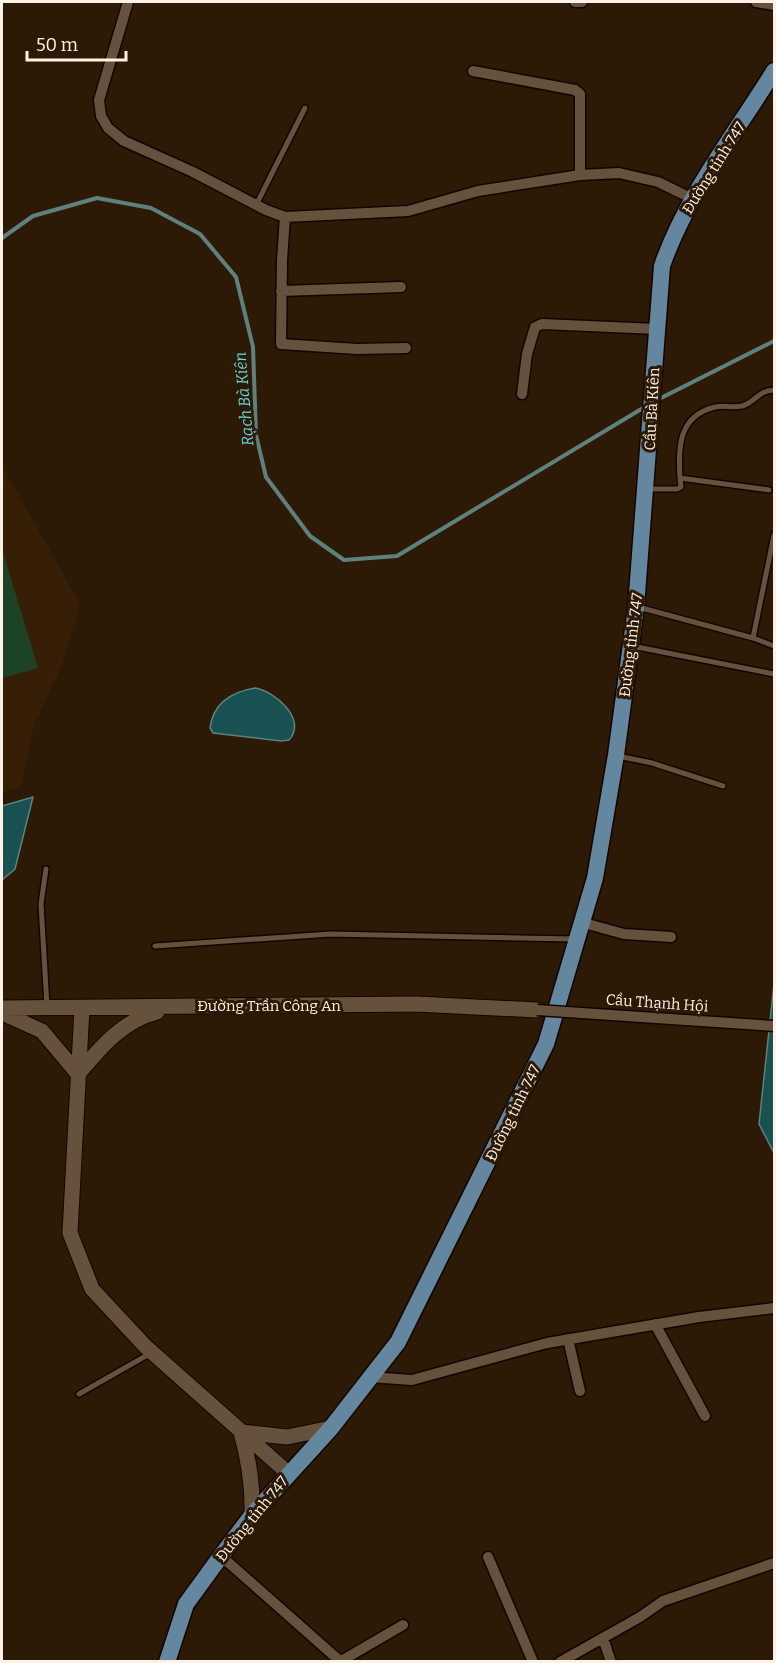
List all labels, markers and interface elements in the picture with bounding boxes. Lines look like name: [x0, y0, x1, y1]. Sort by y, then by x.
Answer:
scale bar: [27, 24, 126, 62]
text: 50 m: [36, 34, 78, 56]
street label: Đường tỉnh 747: [679, 118, 750, 217]
water label: Rạch Bà Kiên: [230, 351, 258, 447]
street label: Cầu Bà Kiên: [641, 367, 663, 451]
street label: Đường tỉnh 747: [616, 591, 646, 698]
street label: Cầu Thạnh Hội: [605, 990, 709, 1016]
street label: Đường Trần Công An: [197, 997, 341, 1015]
street label: Đường tỉnh 747: [482, 1062, 544, 1164]
street label: Đường tỉnh 747: [212, 1472, 292, 1565]

